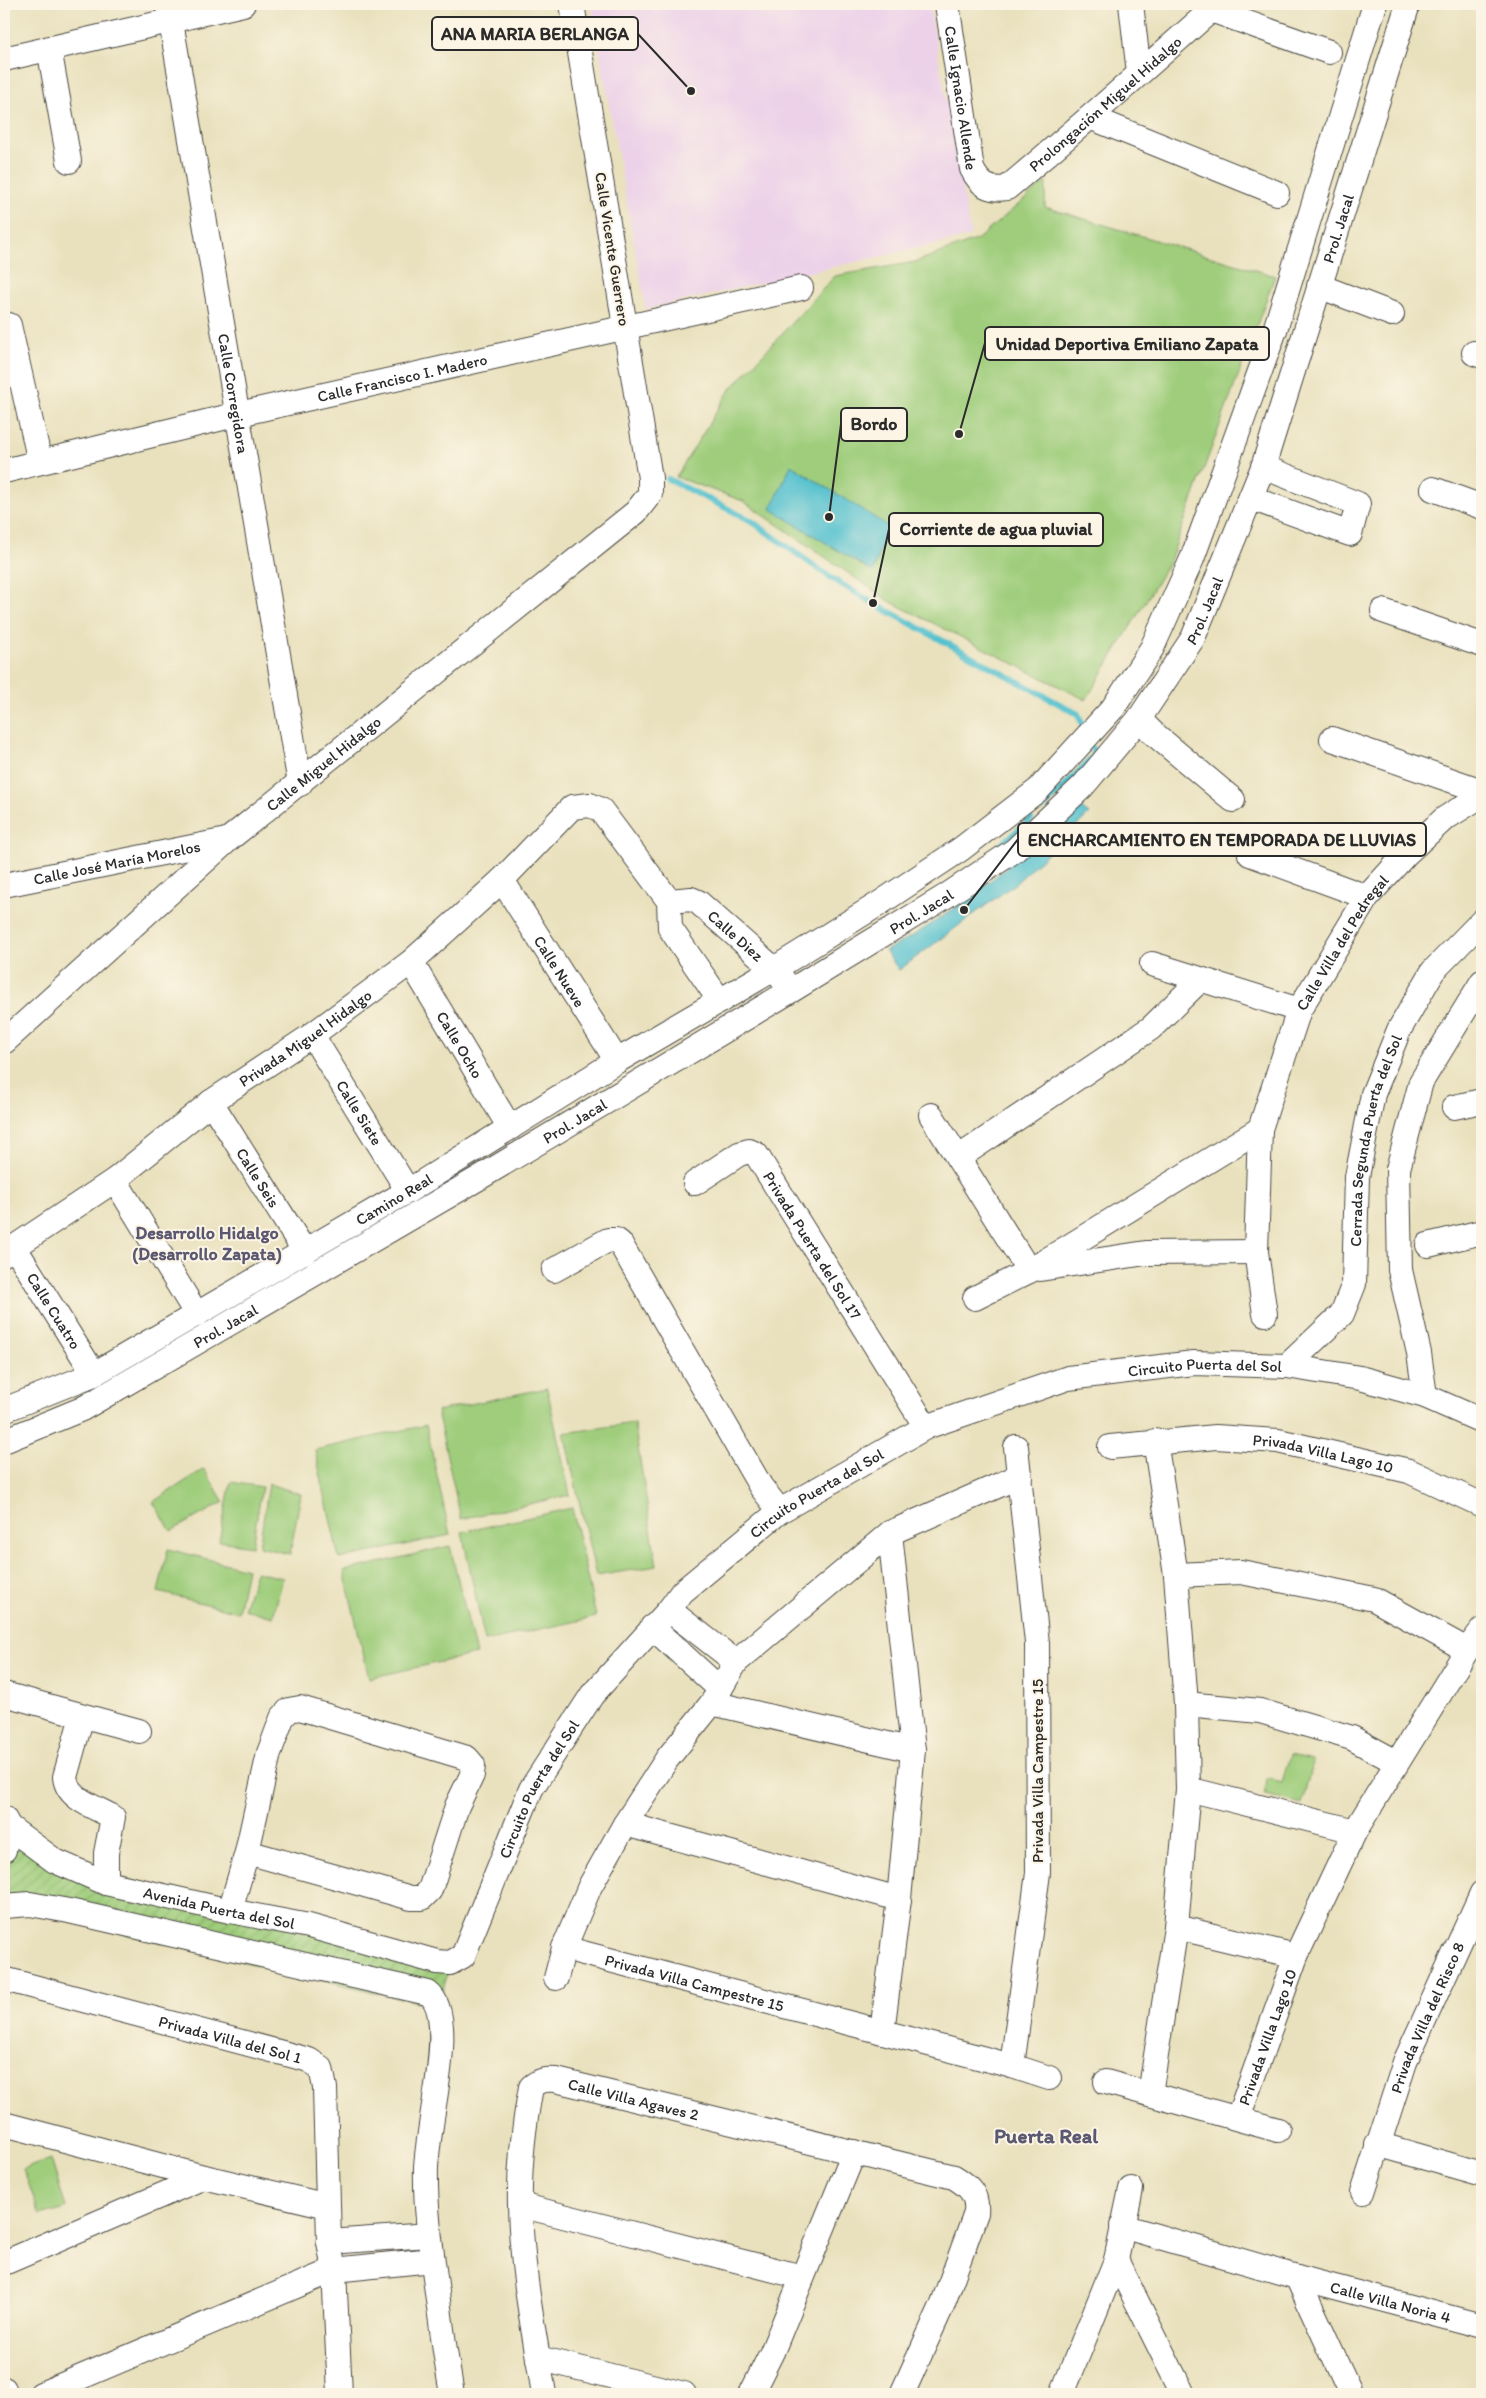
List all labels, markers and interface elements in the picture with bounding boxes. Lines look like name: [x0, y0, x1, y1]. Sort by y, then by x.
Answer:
callout: ANA MARIA BERLANGA: [432, 17, 638, 50]
text: ANA MARIA BERLANGA: [440, 23, 630, 45]
street label: Calle Ignacio Allende: [940, 25, 981, 171]
street label: Prolongación Miguel Hidalgo: [1025, 32, 1186, 176]
street label: Calle Vicente Guerrero: [591, 171, 634, 327]
street label: Prol. Jacal: [1318, 191, 1358, 265]
callout: Unidad Deportiva Emiliano Zapata: [985, 327, 1269, 360]
street label: Calle Corregidora: [214, 332, 253, 456]
text: Unidad Deportiva Emiliano Zapata: [995, 333, 1259, 355]
street label: Calle Francisco I. Madero: [315, 350, 489, 406]
callout: Bordo: [841, 408, 907, 441]
text: Bordo: [851, 413, 897, 435]
callout: Corriente de agua pluvial: [889, 513, 1103, 546]
text: Corriente de agua pluvial: [900, 518, 1093, 540]
street label: Prol. Jacal: [1182, 573, 1227, 648]
street label: Calle Miguel Hidalgo: [262, 712, 385, 815]
callout: ENCHARCAMIENTO EN TEMPORADA DE LLUVIAS: [1018, 823, 1426, 856]
text: ENCHARCAMIENTO EN TEMPORADA DE LLUVIAS: [1028, 829, 1416, 851]
street label: Calle José María Morelos: [32, 837, 202, 889]
street label: Calle Villa del Pedregal: [1292, 871, 1393, 1014]
street label: Prol. Jacal: [886, 885, 957, 938]
street label: Calle Diez: [704, 906, 768, 966]
street label: Calle Nueve: [530, 932, 589, 1011]
street label: Privada Miguel Hidalgo: [235, 985, 376, 1091]
street label: Calle Ocho: [432, 1008, 487, 1082]
street label: Cerrada Segunda Puerta del Sol: [1346, 1032, 1406, 1247]
street label: Calle Siete: [332, 1077, 387, 1149]
street label: Prol. Jacal: [539, 1094, 611, 1148]
street label: Calle Seis: [232, 1144, 284, 1211]
street label: Privada Puerta del Sol 17: [759, 1168, 865, 1323]
street label: Camino Real: [352, 1169, 436, 1230]
district label: Desarrollo Hidalgo (Desarrollo Zapata): [132, 1222, 282, 1265]
street label: Calle Cuatro: [23, 1269, 85, 1353]
street label: Prol. Jacal: [190, 1300, 262, 1352]
street label: Circuito Puerta del Sol: [1127, 1354, 1283, 1381]
street label: Privada Villa Lago 10: [1252, 1430, 1395, 1477]
street label: Circuito Puerta del Sol: [746, 1444, 887, 1542]
street label: Privada Villa Campestre 15: [1028, 1679, 1047, 1863]
street label: Circuito Puerta del Sol: [495, 1716, 584, 1861]
street label: Avenida Puerta del Sol: [142, 1883, 297, 1933]
street label: Privada Villa del Risco 8: [1387, 1939, 1468, 2096]
street label: Privada Villa Campestre 15: [603, 1950, 786, 2016]
street label: Privada Villa Lago 10: [1234, 1967, 1301, 2108]
street label: Privada Villa del Sol 1: [157, 2011, 304, 2068]
street label: Calle Villa Agaves 2: [566, 2074, 701, 2125]
district label: Puerta Real: [994, 2123, 1099, 2148]
street label: Calle Villa Noria 4: [1328, 2277, 1453, 2327]

